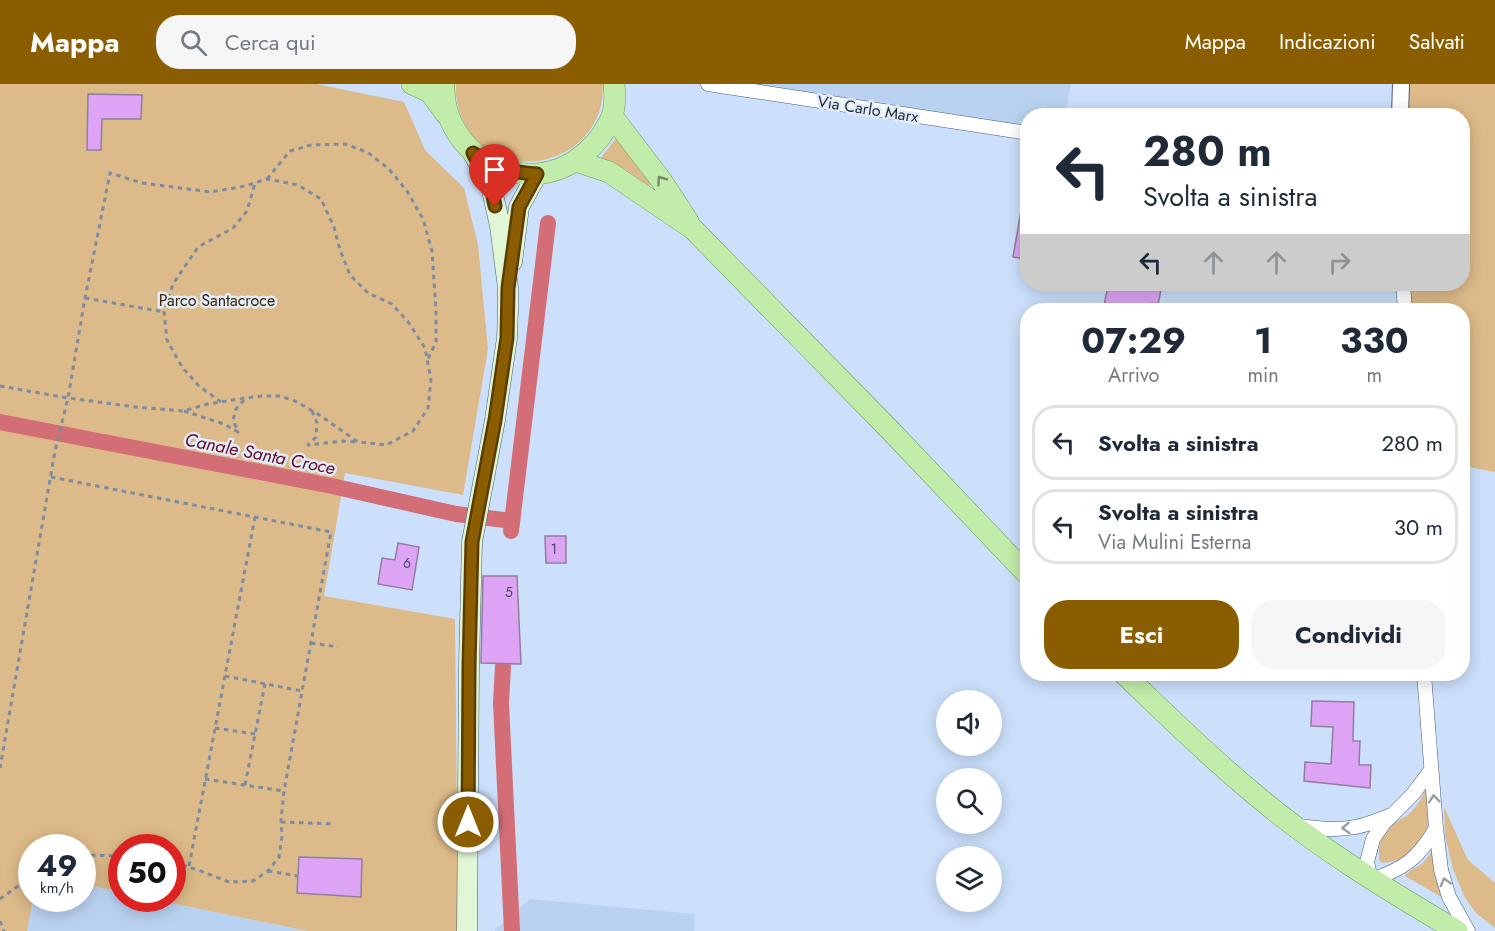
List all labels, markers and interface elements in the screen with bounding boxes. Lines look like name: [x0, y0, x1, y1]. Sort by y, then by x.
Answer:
search box: [156, 15, 576, 69]
text: Mappa: [30, 22, 120, 63]
icon: search: [177, 26, 210, 59]
text: Cerca qui: [225, 26, 316, 58]
text: Mappa: [1185, 27, 1246, 57]
text: Indicazioni: [1279, 27, 1376, 57]
text: Salvati: [1409, 27, 1465, 57]
street label: Via Carlo Marx: [816, 90, 920, 128]
text: 280 m: [1143, 121, 1272, 182]
icon: left: [1044, 132, 1122, 210]
pin: [469, 144, 520, 206]
icon: arrive: [478, 153, 511, 186]
one-way arrow: [657, 176, 668, 187]
text: Svolta a sinistra: [1143, 177, 1318, 216]
icon: left: [1134, 246, 1167, 279]
icon: ahead: [1197, 246, 1230, 279]
icon: ahead: [1260, 246, 1293, 279]
icon: right: [1323, 246, 1356, 279]
park label: Parco Santacroce: [159, 289, 275, 312]
text: 07:29: [1081, 314, 1186, 366]
text: 1: [1254, 314, 1272, 366]
text: 330: [1340, 314, 1409, 366]
text: Arrivo: [1108, 361, 1160, 390]
text: min: [1247, 361, 1279, 390]
text: m: [1367, 361, 1382, 390]
icon: left: [1047, 426, 1080, 459]
water label: Canale Santa Croce: [183, 427, 337, 481]
text: Svolta a sinistra: [1098, 427, 1259, 459]
text: 280 m: [1382, 427, 1443, 459]
text: Svolta a sinistra: [1098, 496, 1259, 528]
icon: left: [1047, 510, 1080, 543]
text: 30 m: [1394, 511, 1443, 543]
text: Via Mulini Esterna: [1098, 528, 1251, 557]
house number: 1: [551, 539, 557, 559]
house number: 6: [403, 553, 411, 573]
house number: 5: [505, 582, 513, 602]
button: Esci: [1044, 600, 1239, 669]
button: Condividi: [1251, 600, 1446, 669]
map controls: [936, 690, 1002, 912]
button: sound: [936, 690, 1002, 756]
button: search: [936, 768, 1002, 834]
position arrow: [436, 790, 500, 854]
one-way arrow: [1428, 794, 1441, 803]
one-way arrow: [1341, 821, 1350, 834]
speed limit sign: 50: [108, 834, 186, 912]
text: 49: [36, 844, 78, 887]
button: layers: [936, 846, 1002, 912]
text: km/h: [40, 877, 74, 899]
one-way arrow: [1440, 877, 1452, 888]

